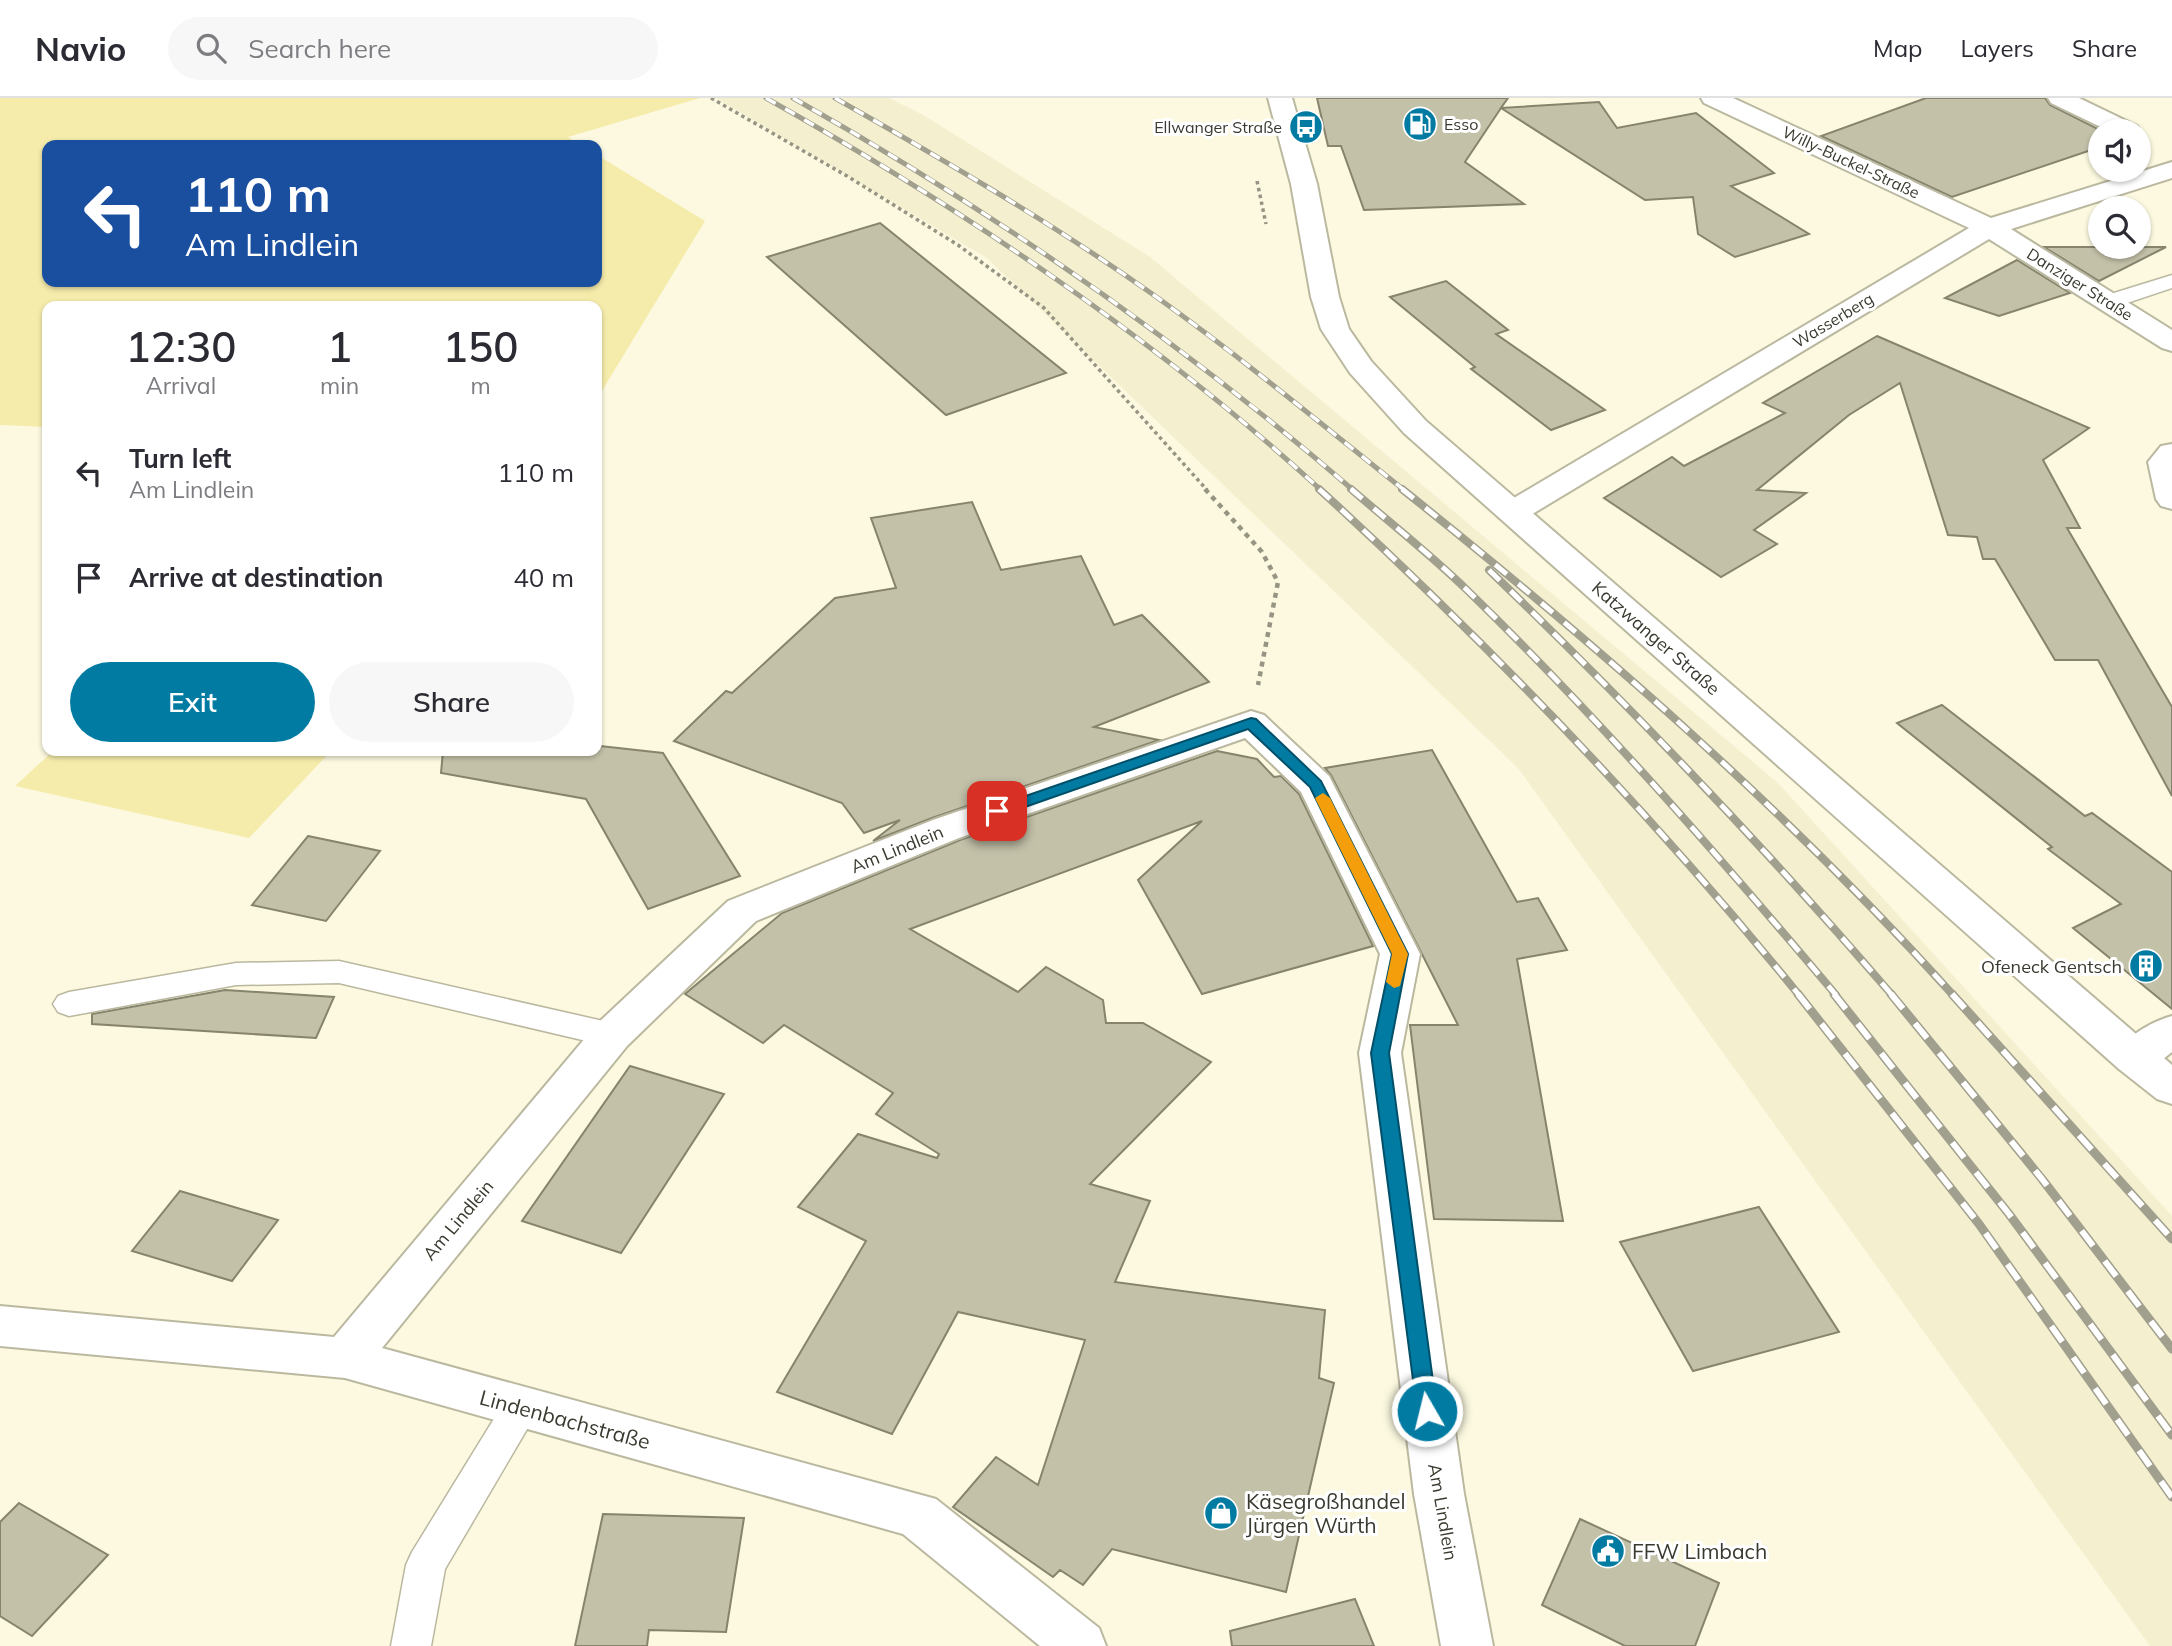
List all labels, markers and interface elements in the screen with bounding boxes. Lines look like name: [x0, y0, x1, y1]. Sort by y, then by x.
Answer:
search box: [168, 17, 658, 80]
text: Navio: [35, 28, 126, 69]
icon: search: [192, 29, 230, 67]
text: Search here: [248, 32, 391, 65]
text: Map: [1873, 33, 1922, 63]
text: Layers: [1960, 33, 2034, 63]
text: Share: [2072, 33, 2137, 63]
fuel station icon: Esso: [1401, 105, 1439, 143]
bus stop icon: Ellwanger Straße: [1287, 108, 1325, 146]
place label: Esso: [1444, 114, 1478, 134]
place label: Ellwanger Straße: [1154, 117, 1282, 137]
map controls: [2088, 119, 2151, 259]
button: sound: [2088, 119, 2151, 182]
street label: Willy-Buckel-Straße: [1779, 121, 1923, 203]
text: 110 m: [185, 163, 331, 224]
icon: left: [70, 168, 161, 259]
button: search: [2088, 196, 2151, 259]
text: Am Lindlein: [185, 224, 359, 264]
street label: Danziger Straße: [2023, 243, 2137, 325]
street label: Wasserberg: [1789, 288, 1877, 352]
text: 12:30: [126, 320, 236, 373]
text: 1: [327, 320, 352, 373]
text: 150: [443, 320, 518, 373]
text: Arrival: [146, 371, 216, 400]
text: min: [320, 371, 359, 400]
text: m: [470, 371, 491, 400]
text: Turn left: [129, 442, 231, 475]
icon: left: [70, 454, 108, 492]
text: 110 m: [498, 456, 574, 489]
text: Am Lindlein: [129, 475, 254, 504]
icon: arrive: [70, 559, 108, 597]
text: Arrive at destination: [129, 561, 384, 594]
text: 40 m: [513, 561, 574, 594]
street label: Katzwanger Straße: [1587, 576, 1725, 700]
button: Exit: [70, 662, 315, 742]
button: Share: [329, 662, 574, 742]
pin: [967, 781, 1027, 841]
icon: arrive: [978, 792, 1016, 830]
street label: Am Lindlein: [847, 820, 947, 878]
building icon: Ofeneck Gentsch: [2127, 947, 2165, 985]
place label: Ofeneck Gentsch: [1981, 955, 2122, 978]
street label: Am Lindlein: [418, 1175, 498, 1265]
position arrow: [1390, 1374, 1464, 1448]
street label: Lindenbachstraße: [477, 1384, 653, 1454]
street label: Am Lindlein: [1423, 1462, 1463, 1562]
place label: Käsegroßhandel Jürgen Würth: [1246, 1488, 1405, 1538]
shop icon: Käsegroßhandel Jürgen Würth: [1202, 1494, 1240, 1532]
public building icon: FFW Limbach: [1589, 1532, 1627, 1570]
place label: FFW Limbach: [1632, 1538, 1767, 1564]

